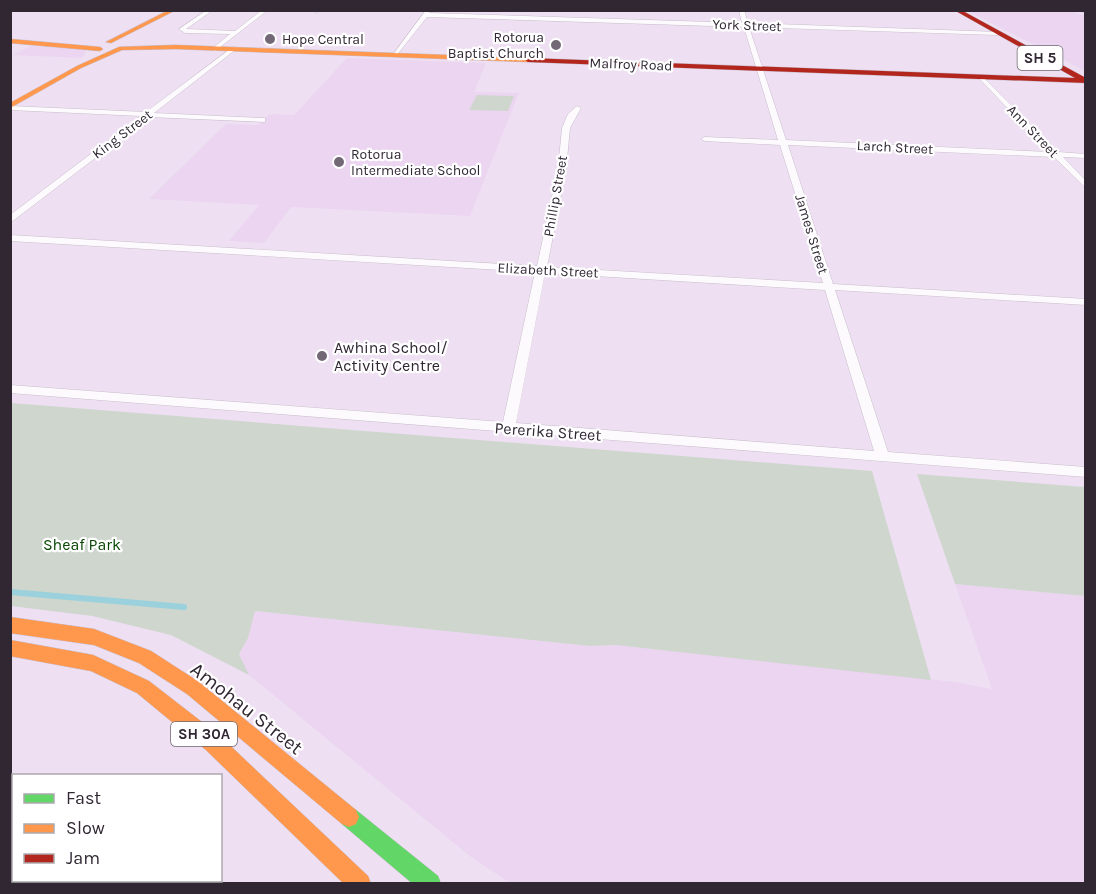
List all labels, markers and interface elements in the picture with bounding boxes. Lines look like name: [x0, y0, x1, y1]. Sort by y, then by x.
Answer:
street label: York Street: [712, 16, 782, 35]
place label: Rotorua Baptist Church: [448, 29, 544, 62]
place label: Hope Central: [282, 31, 364, 48]
marker: Hope Central: [263, 32, 277, 46]
marker: Rotorua Baptist Church: [549, 38, 563, 52]
road number: SH 5: [1018, 46, 1062, 70]
street label: Malfroy Road: [589, 55, 673, 74]
street label: Ann Street: [1003, 101, 1062, 161]
street label: King Street: [89, 106, 156, 162]
street label: Larch Street: [856, 137, 934, 158]
place label: Rotorua Intermediate School: [351, 146, 480, 179]
street label: Phillip Street: [540, 154, 571, 238]
marker: Rotorua Intermediate School: [332, 155, 346, 169]
street label: James Street: [791, 192, 832, 276]
street label: Elizabeth Street: [497, 259, 599, 282]
place label: Awhina School/ Activity Centre: [334, 338, 448, 375]
marker: Awhina School/ Activity Centre: [315, 349, 329, 363]
street label: Pererika Street: [494, 418, 602, 445]
park label: Sheaf Park: [43, 535, 121, 554]
street label: Amohau Street: [186, 657, 308, 760]
road number: SH 30A: [171, 722, 237, 746]
legend: [12, 774, 222, 882]
text: Fast: [66, 787, 101, 809]
text: Slow: [66, 817, 105, 839]
text: Jam: [66, 847, 100, 869]

